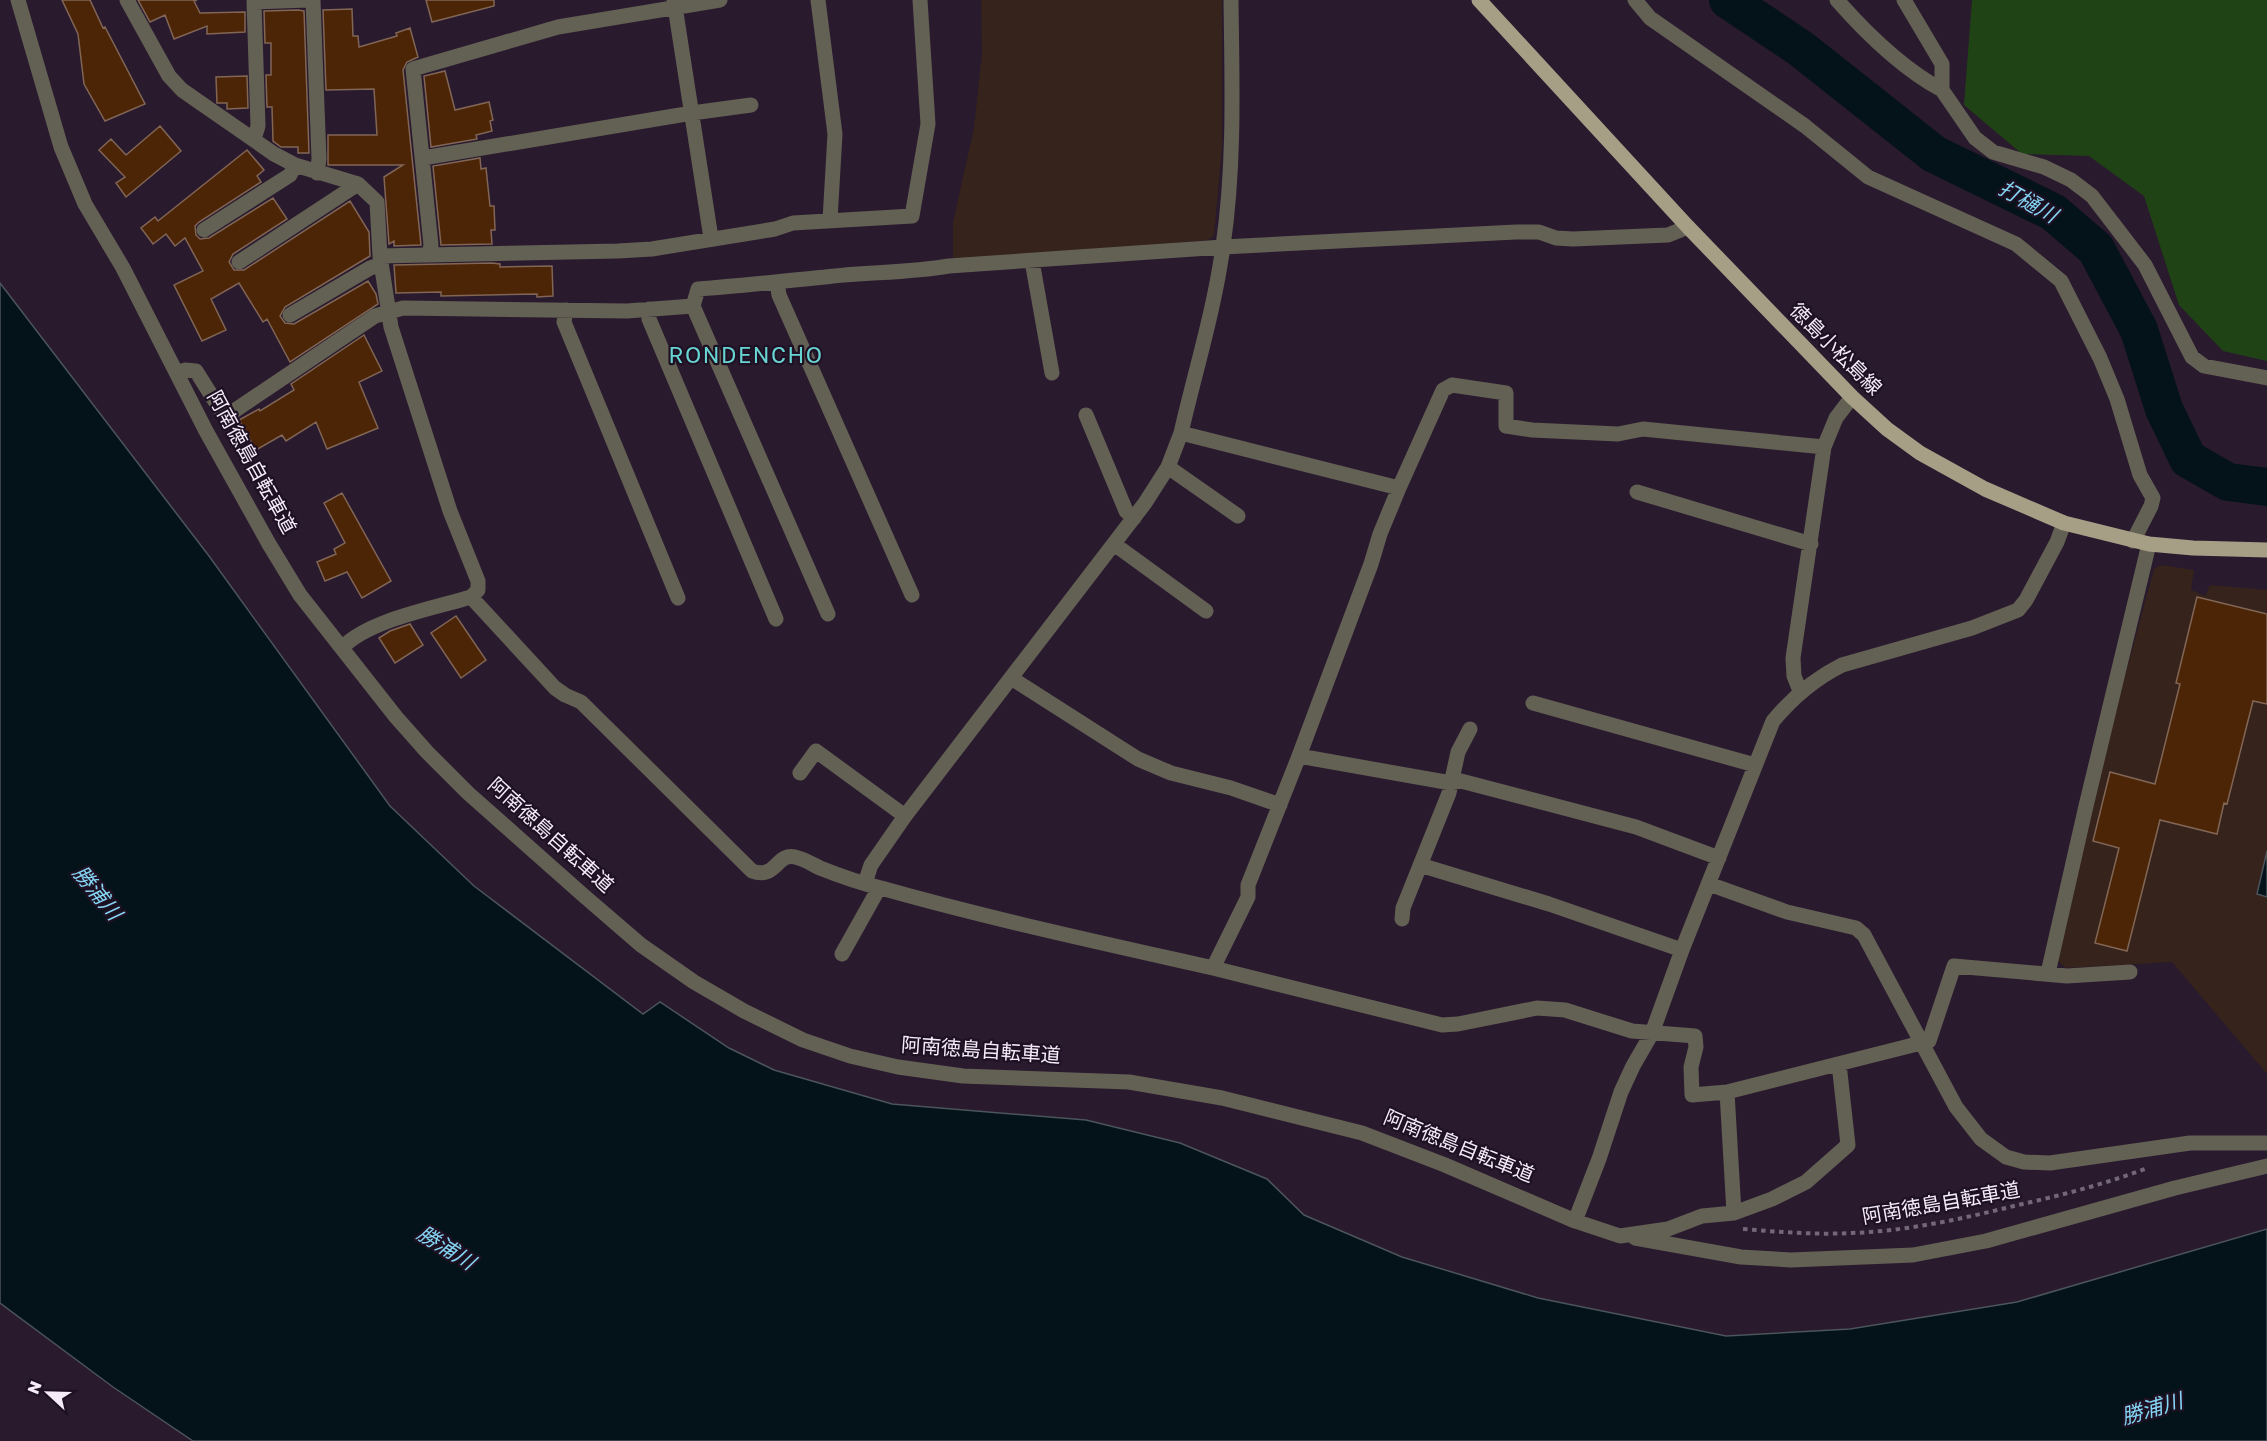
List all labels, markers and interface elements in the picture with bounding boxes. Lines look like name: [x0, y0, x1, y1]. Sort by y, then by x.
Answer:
water label: 打樋川: [1995, 174, 2064, 229]
street label: 徳島小松島線: [1786, 297, 1888, 399]
district label: RONDENCHO: [669, 341, 823, 368]
street label: 阿南徳島自転車道: [204, 386, 302, 537]
street label: 阿南徳島自転車道: [484, 772, 619, 897]
water label: 勝浦川: [68, 860, 129, 927]
street label: 阿南徳島自転車道: [900, 1031, 1062, 1067]
street label: 阿南徳島自転車道: [1381, 1104, 1538, 1186]
street label: 阿南徳島自転車道: [1860, 1176, 2022, 1228]
water label: 勝浦川: [413, 1219, 482, 1276]
north arrow: [18, 1363, 78, 1423]
text: N: [23, 1378, 46, 1397]
water label: 勝浦川: [2118, 1386, 2188, 1429]

